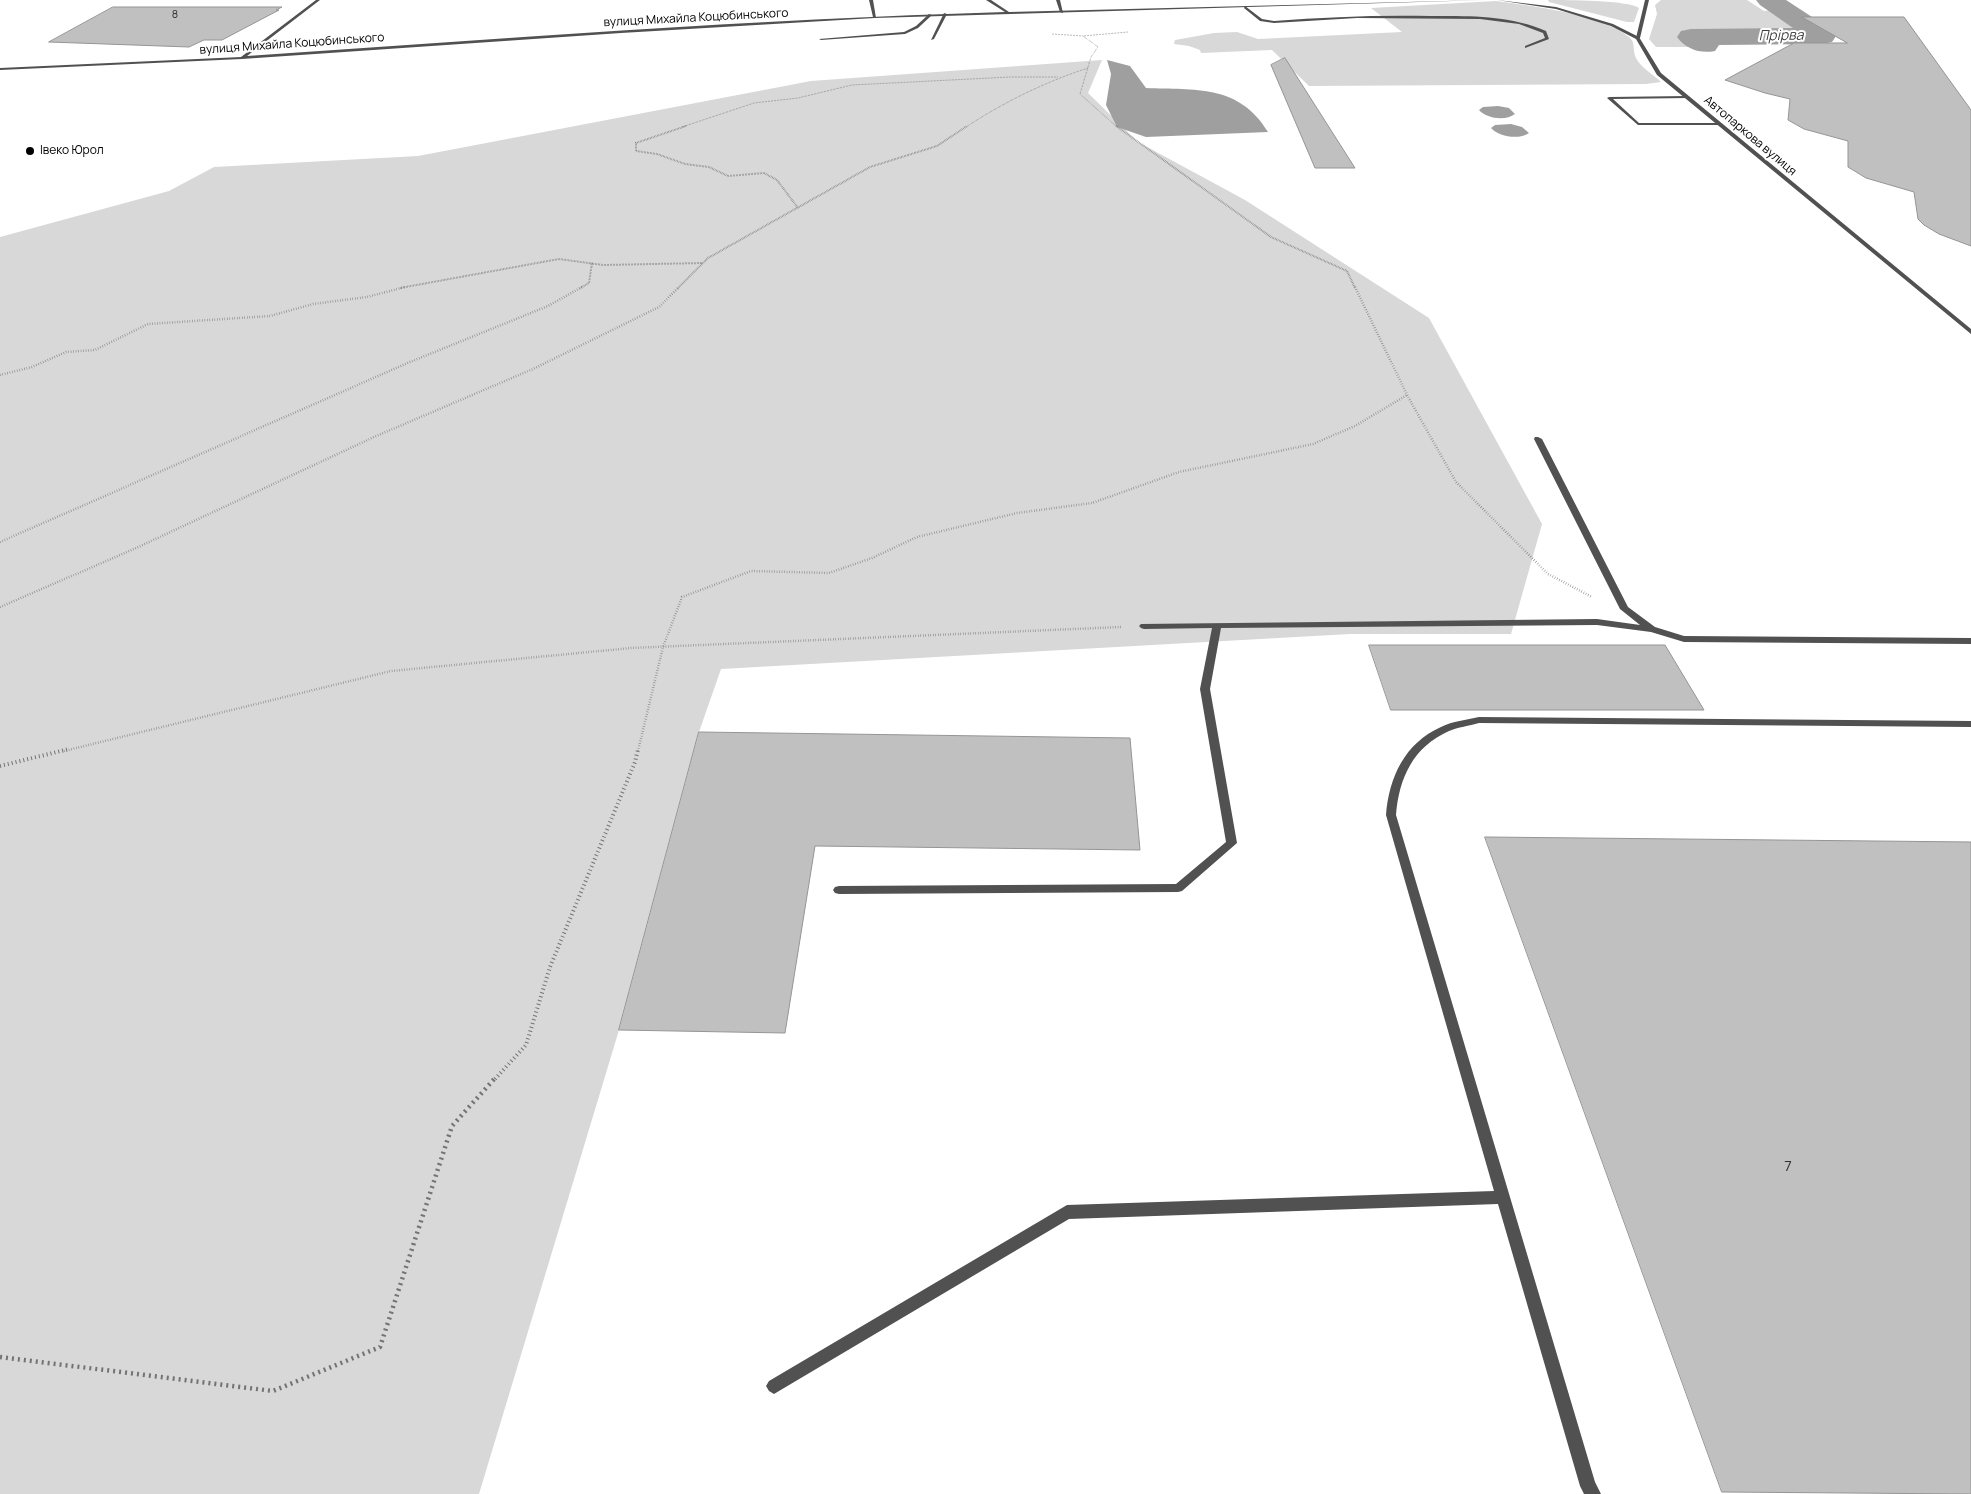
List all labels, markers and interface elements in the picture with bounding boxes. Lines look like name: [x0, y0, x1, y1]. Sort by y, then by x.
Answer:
street label: вулиця Михайла Коцюбинського: [603, 6, 789, 30]
house number: 8: [172, 8, 178, 22]
water label: Прірва: [1758, 27, 1804, 45]
street label: вулиця Михайла Коцюбинського: [199, 30, 385, 58]
street label: Автопаркова вулиця: [1701, 93, 1799, 179]
place label: Івеко Юрол: [40, 144, 104, 158]
marker: Івеко Юрол: [24, 145, 36, 157]
house number: 7: [1784, 1158, 1792, 1176]

